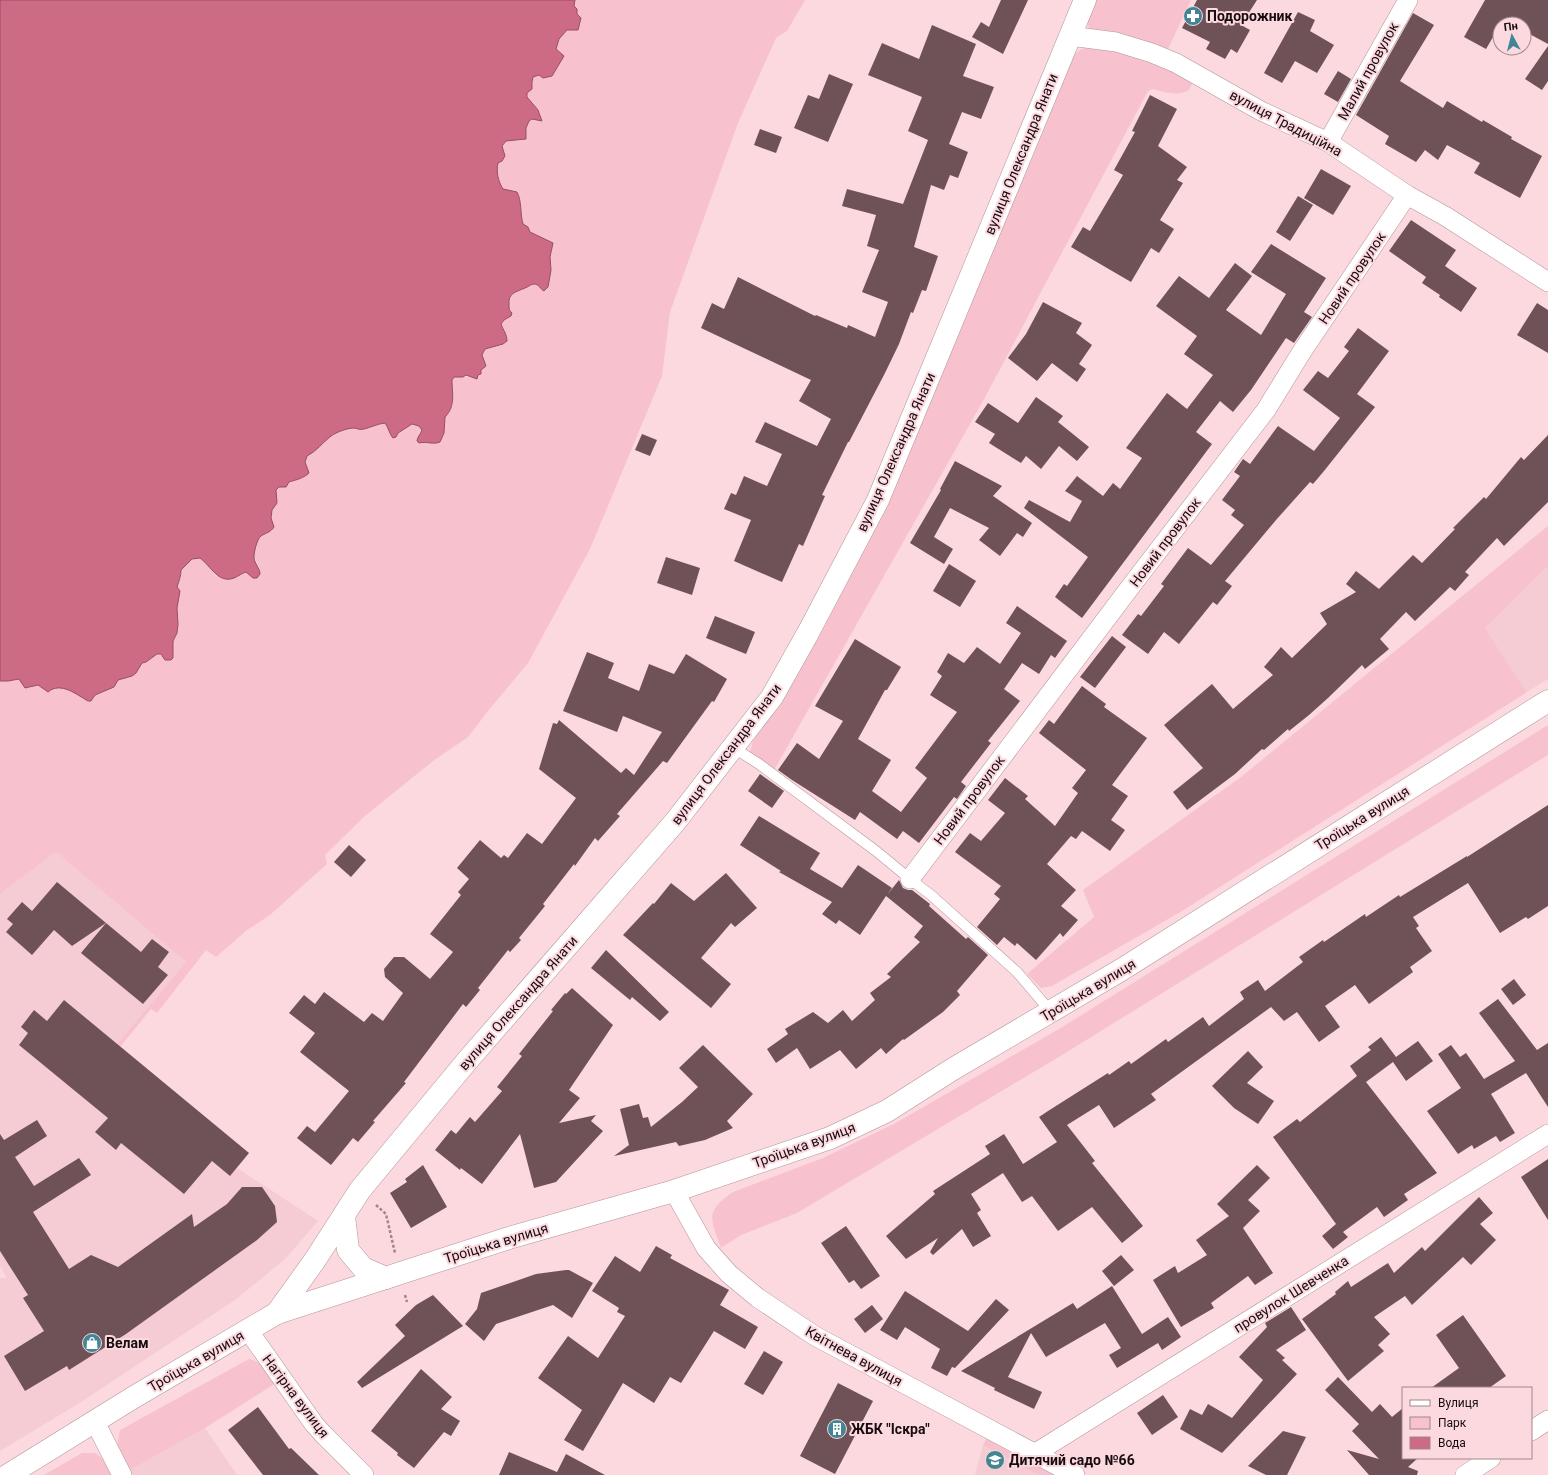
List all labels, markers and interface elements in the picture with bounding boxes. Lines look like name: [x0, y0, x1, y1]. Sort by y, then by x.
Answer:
pharmacy icon: Подорожник: [1182, 5, 1204, 27]
place label: Подорожник: [1207, 8, 1293, 24]
north arrow: [1492, 16, 1532, 56]
street label: Малий провулок: [1334, 19, 1402, 123]
text: Пн: [1503, 19, 1519, 34]
street label: вулиця Олександра Янати: [981, 71, 1061, 237]
street label: вулиця Традиційна: [1227, 87, 1345, 159]
street label: Новий провулок: [1315, 229, 1389, 327]
street label: вулиця Олександра Янати: [854, 370, 938, 534]
street label: Новий провулок: [1126, 494, 1204, 590]
street label: вулиця Олександра Янати: [668, 680, 784, 828]
street label: Новий провулок: [930, 752, 1008, 848]
street label: Троїцька вулиця: [1312, 783, 1412, 853]
street label: вулиця Олександра Янати: [455, 933, 581, 1073]
street label: Троїцька вулиця: [1038, 955, 1138, 1025]
street label: Троїцька вулиця: [751, 1119, 857, 1171]
street label: Троїцька вулиця: [442, 1220, 550, 1266]
street label: провулок Шевченка: [1231, 1252, 1351, 1336]
street label: Квітнева вулиця: [803, 1323, 905, 1389]
street label: Троїцька вулиця: [145, 1327, 247, 1395]
shop icon: Велам: [81, 1332, 103, 1354]
place label: Велам: [106, 1335, 149, 1351]
street label: Нагірна вулиця: [259, 1351, 333, 1441]
legend: [1402, 1387, 1532, 1459]
text: Вулиця: [1438, 1396, 1479, 1410]
text: Парк: [1438, 1416, 1467, 1430]
building icon: ЖБК "Іскра": [826, 1418, 848, 1440]
place label: ЖБК "Іскра": [851, 1421, 930, 1437]
text: Вода: [1438, 1436, 1466, 1450]
school or university icon: Дитячий садо №66: [984, 1449, 1006, 1471]
place label: Дитячий садо №66: [1009, 1452, 1135, 1468]

